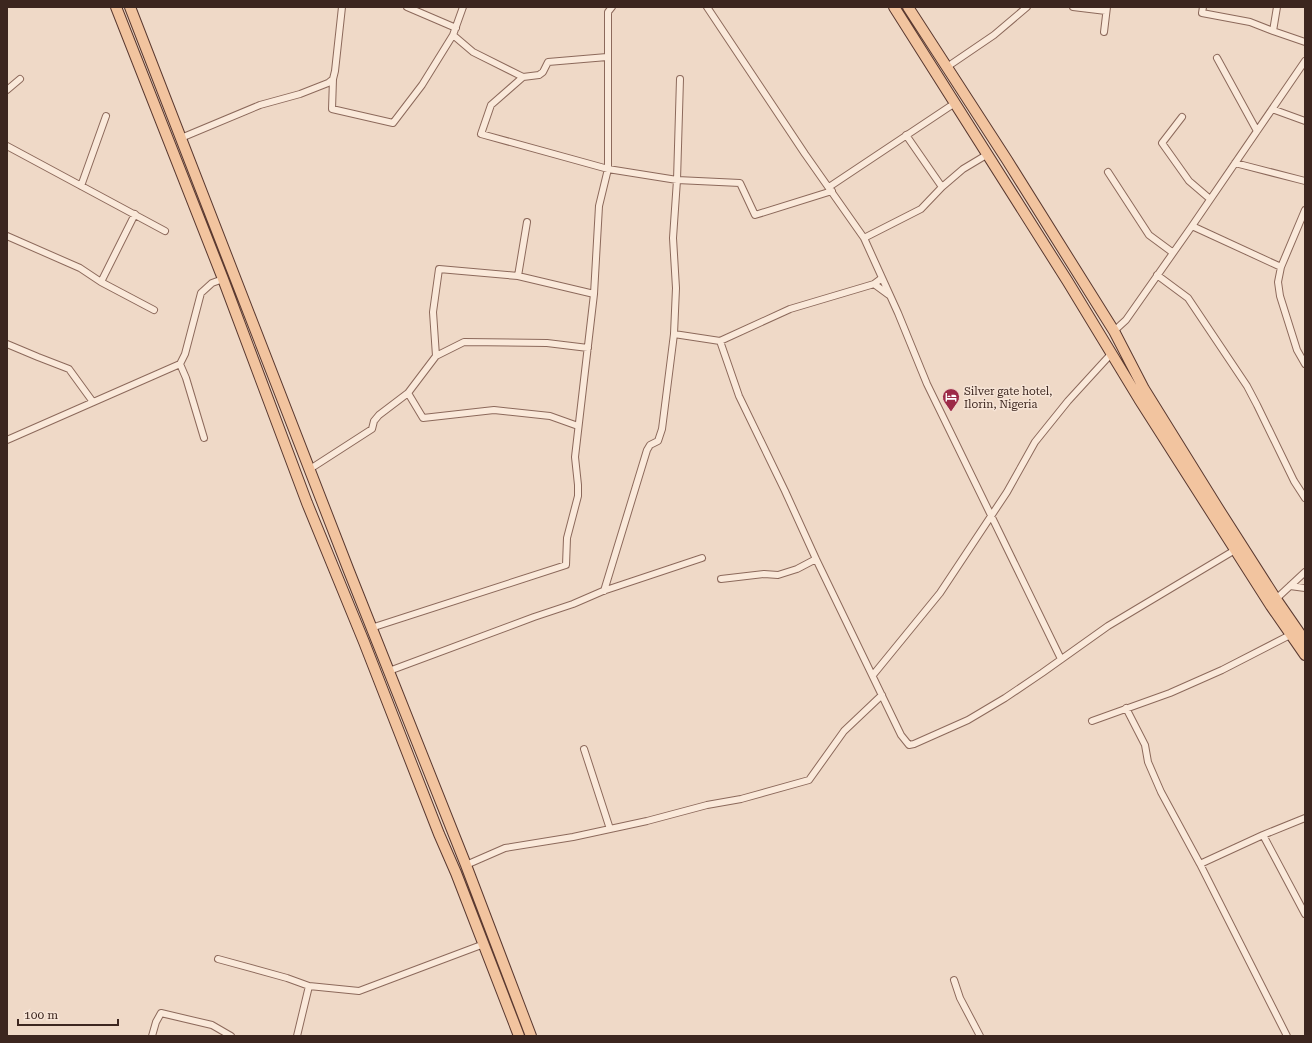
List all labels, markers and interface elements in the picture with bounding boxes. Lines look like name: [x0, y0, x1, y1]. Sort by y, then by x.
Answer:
place label: Silver gate hotel, Ilorin, Nigeria: [964, 385, 1052, 411]
hotel icon: Silver gate hotel, Ilorin, Nigeria: [941, 387, 961, 412]
scale bar: [18, 1001, 118, 1027]
text: 100 m: [24, 1008, 58, 1022]

